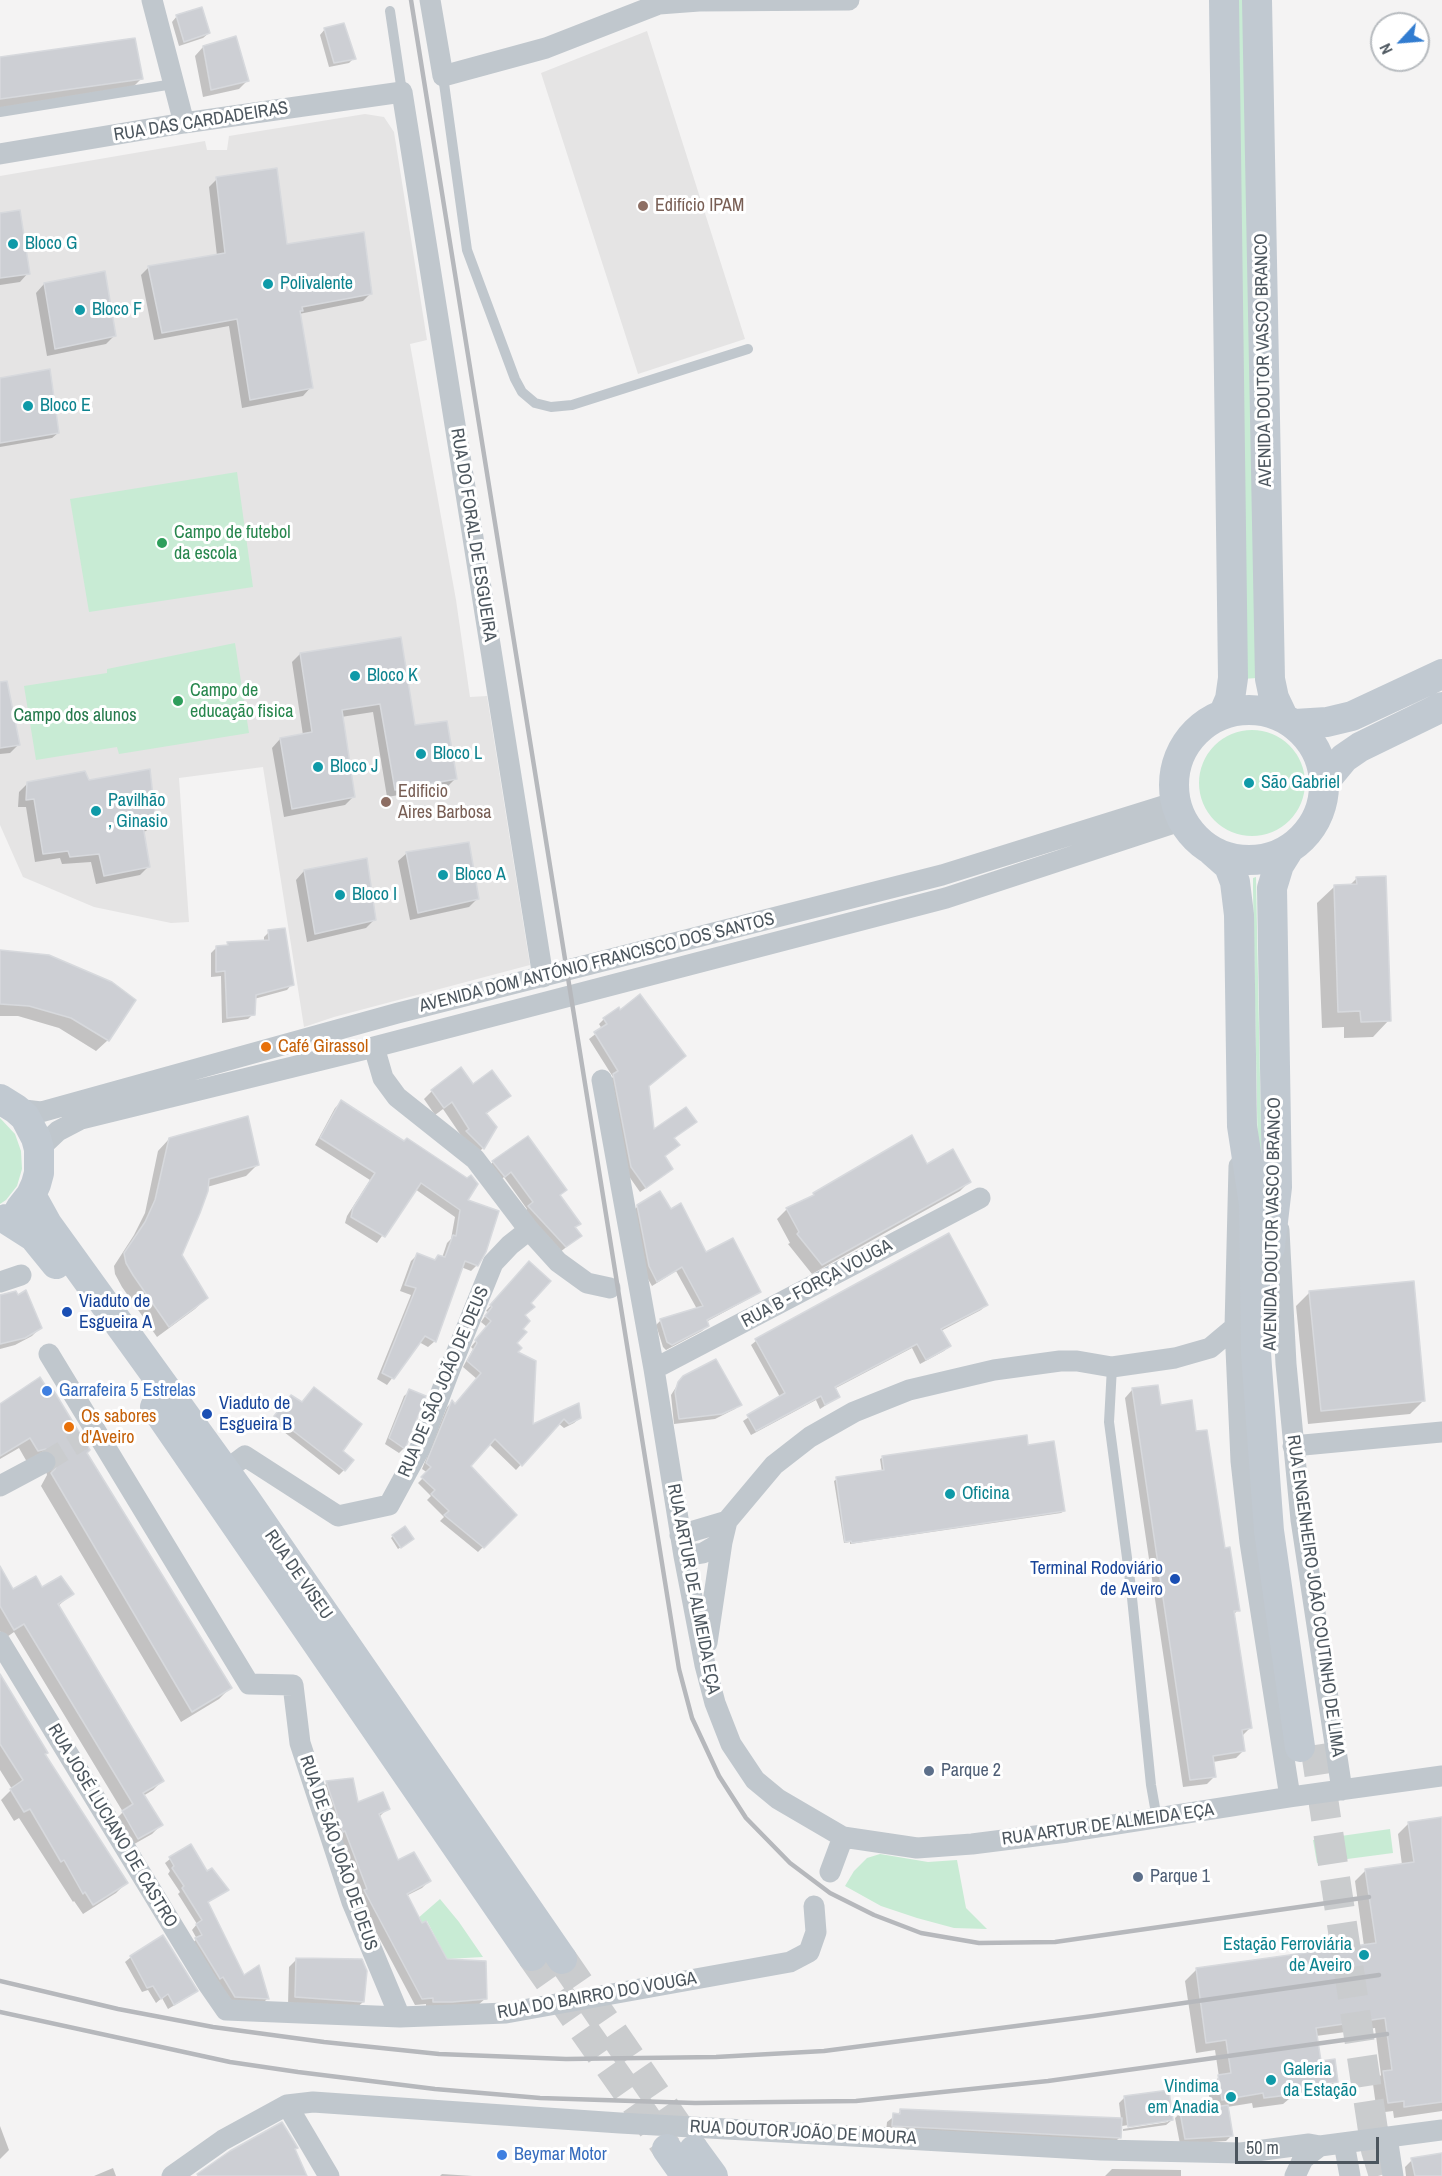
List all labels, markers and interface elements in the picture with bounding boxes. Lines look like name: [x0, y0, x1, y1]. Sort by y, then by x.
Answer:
north arrow: [1370, 12, 1430, 72]
text: N: [1374, 40, 1398, 58]
street label: RUA DAS CARDADEIRAS: [112, 98, 290, 146]
place label: Edifício IPAM: [655, 195, 744, 217]
marker: Edifício IPAM: [636, 199, 650, 213]
place label: Bloco G: [25, 233, 78, 255]
street label: AVENIDA DOUTOR VASCO BRANCO: [1251, 233, 1277, 487]
marker: Bloco G: [6, 237, 20, 251]
place label: Polivalente: [280, 273, 353, 295]
marker: Polivalente: [261, 277, 275, 291]
place label: Bloco F: [92, 299, 142, 321]
marker: Bloco F: [73, 303, 87, 317]
place label: Bloco E: [40, 395, 91, 417]
marker: Bloco E: [21, 399, 35, 413]
street label: RUA DO FORAL DE ESGUEIRA: [445, 427, 501, 643]
place label: Campo de futebol da escola: [174, 522, 291, 564]
marker: Campo de futebol da escola: [155, 536, 169, 550]
place label: Bloco K: [367, 665, 418, 687]
marker: Bloco K: [348, 669, 362, 683]
place label: Campo de educação fisica: [190, 680, 293, 722]
marker: Campo de educação fisica: [171, 694, 185, 708]
park label: Campo dos alunos: [13, 705, 137, 727]
place label: Bloco L: [433, 743, 482, 765]
marker: Bloco L: [414, 747, 428, 761]
place label: Bloco J: [330, 756, 378, 778]
marker: Bloco J: [311, 760, 325, 774]
place label: São Gabriel: [1261, 772, 1340, 794]
marker: São Gabriel: [1242, 776, 1256, 790]
place label: Edificio Aires Barbosa: [398, 781, 492, 824]
place label: Pavilhão , Ginasio: [108, 790, 168, 832]
marker: Edificio Aires Barbosa: [379, 795, 393, 809]
marker: Pavilhão , Ginasio: [89, 804, 103, 818]
place label: Bloco A: [455, 864, 506, 886]
marker: Bloco A: [436, 868, 450, 882]
place label: Bloco I: [352, 884, 397, 906]
marker: Bloco I: [333, 888, 347, 902]
street label: AVENIDA DOM ANTÓNIO FRANCISCO DOS SANTOS: [417, 908, 777, 1018]
place label: Café Girassol: [278, 1036, 368, 1058]
marker: Café Girassol: [259, 1040, 273, 1054]
street label: AVENIDA DOUTOR VASCO BRANCO: [1260, 1097, 1286, 1351]
street label: RUA B - FORÇA VOUGA: [738, 1235, 896, 1333]
street label: RUA DE SÃO JOÃO DE DEUS: [394, 1283, 494, 1481]
place label: Viaduto de Esgueira A: [79, 1291, 152, 1334]
marker: Viaduto de Esgueira A: [60, 1305, 74, 1319]
place label: Garrafeira 5 Estrelas: [59, 1380, 196, 1402]
marker: Garrafeira 5 Estrelas: [40, 1384, 54, 1398]
place label: Viaduto de Esgueira B: [219, 1393, 292, 1436]
place label: Os sabores d'Aveiro: [81, 1406, 156, 1448]
marker: Viaduto de Esgueira B: [200, 1407, 214, 1421]
marker: Os sabores d'Aveiro: [62, 1420, 76, 1434]
street label: RUA ENGENHEIRO JOÃO COUTINHO DE LIMA: [1282, 1434, 1348, 1758]
street label: RUA ARTUR DE ALMEIDA EÇA: [662, 1482, 724, 1696]
place label: Oficina: [962, 1483, 1010, 1505]
marker: Oficina: [943, 1487, 957, 1501]
street label: RUA DE VISEU: [259, 1526, 337, 1624]
place label: Terminal Rodoviário de Aveiro: [1030, 1558, 1163, 1600]
marker: Terminal Rodoviário de Aveiro: [1168, 1572, 1182, 1586]
street label: RUA JOSÉ LUCIANO DE CASTRO: [43, 1720, 181, 1932]
street label: RUA DE SÃO JOÃO DE DEUS: [294, 1753, 382, 1953]
place label: Parque 2: [941, 1760, 1001, 1782]
marker: Parque 2: [922, 1764, 936, 1778]
street label: RUA ARTUR DE ALMEIDA EÇA: [1001, 1799, 1215, 1851]
place label: Parque 1: [1150, 1866, 1210, 1888]
marker: Parque 1: [1131, 1870, 1145, 1884]
place label: Estação Ferroviária de Aveiro: [1223, 1934, 1352, 1976]
marker: Estação Ferroviária de Aveiro: [1357, 1948, 1371, 1962]
street label: RUA DO BAIRRO DO VOUGA: [496, 1968, 698, 2024]
place label: Galeria da Estação: [1283, 2059, 1357, 2102]
marker: Galeria da Estação: [1264, 2073, 1278, 2087]
place label: Vindima em Anadia: [1148, 2076, 1219, 2118]
marker: Vindima em Anadia: [1224, 2090, 1238, 2104]
street label: RUA DOUTOR JOÃO DE MOURA: [689, 2116, 917, 2150]
scale bar: [1238, 2125, 1382, 2163]
text: 50 m: [1246, 2135, 1279, 2160]
place label: Beymar Motor: [514, 2144, 607, 2166]
marker: Beymar Motor: [495, 2148, 509, 2162]

